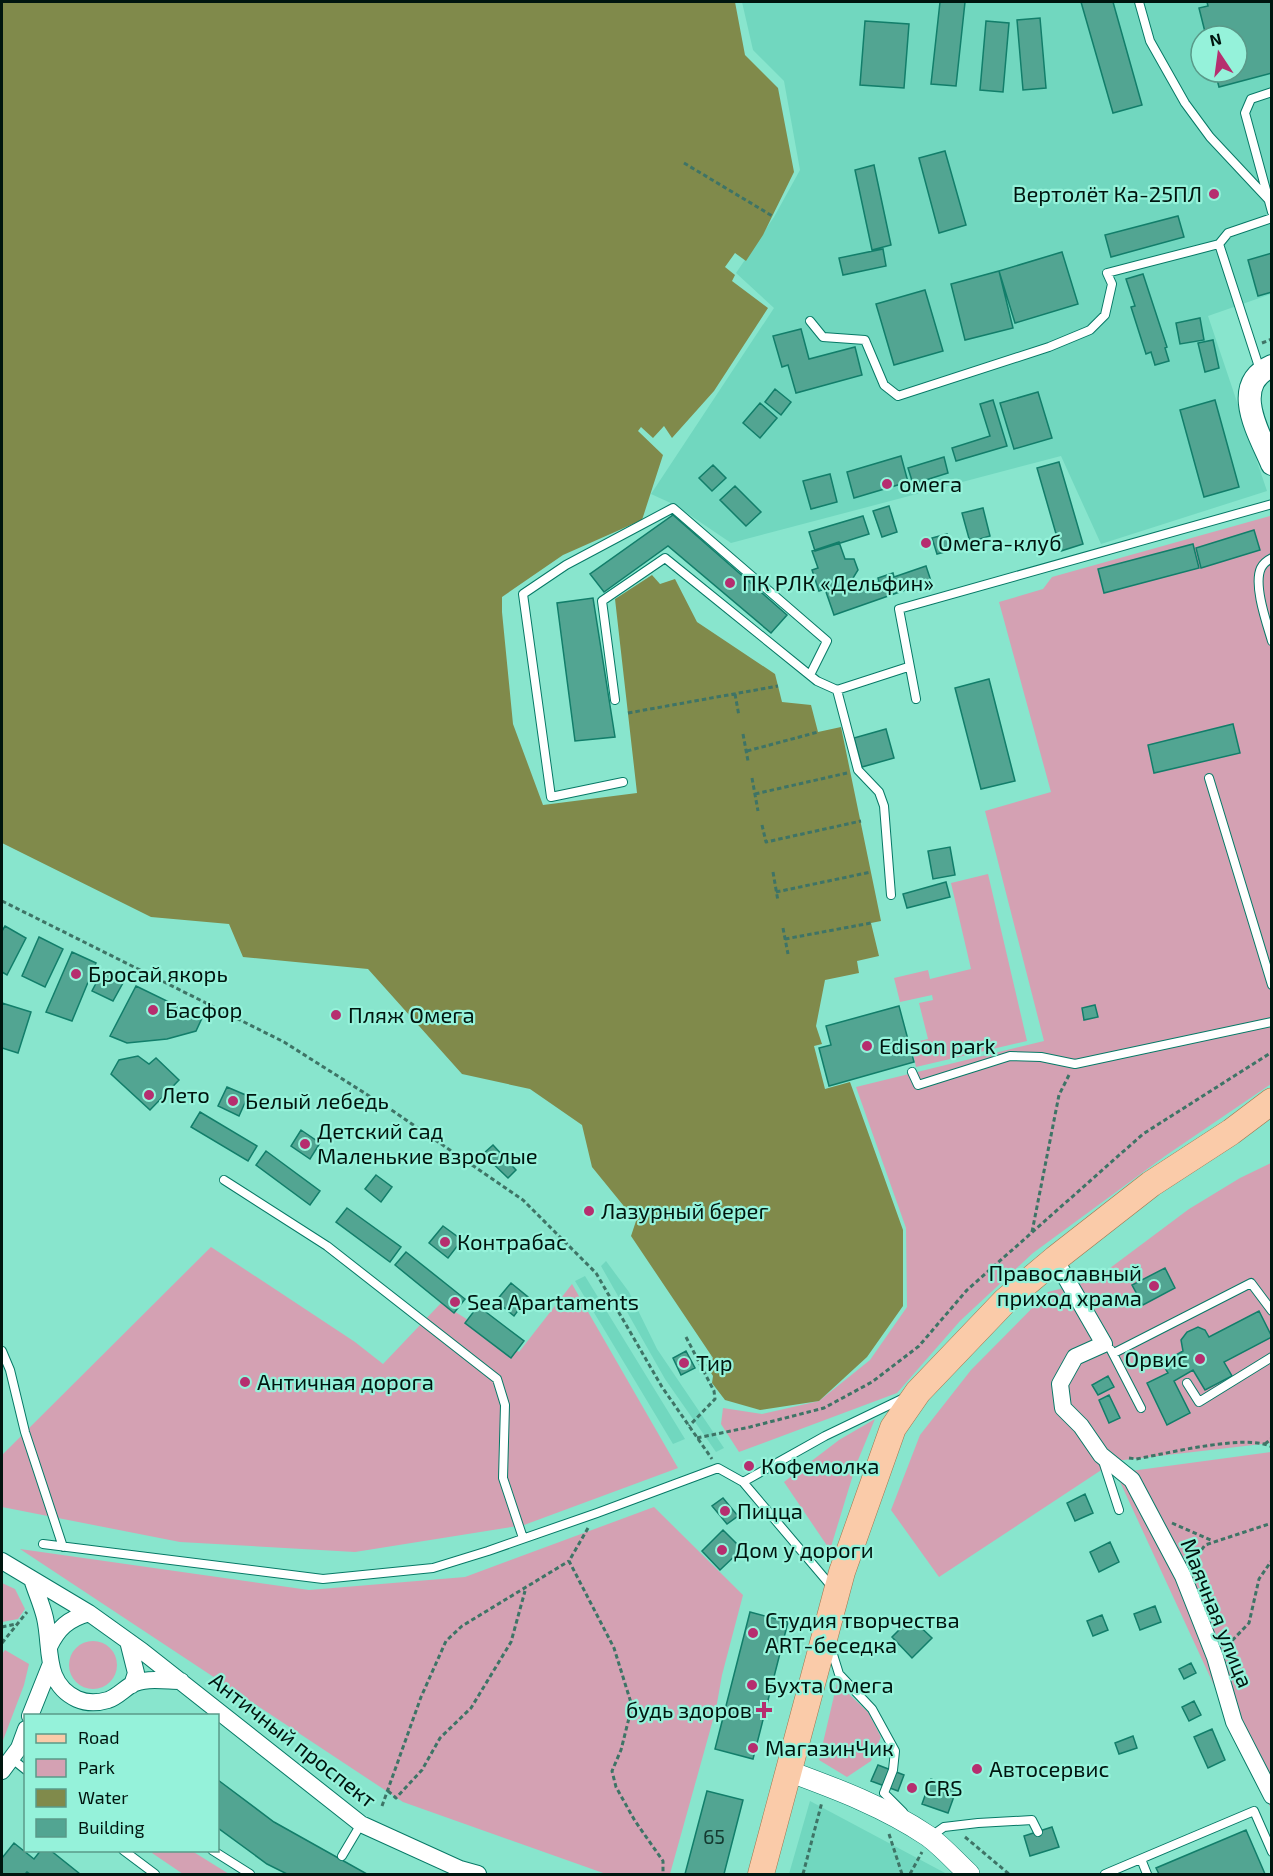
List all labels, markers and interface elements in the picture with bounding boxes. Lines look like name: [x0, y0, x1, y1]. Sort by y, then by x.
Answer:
north arrow: [1189, 24, 1249, 84]
text: N: [1208, 28, 1223, 49]
place label: Вертолёт Ка-25ПЛ: [1013, 180, 1202, 206]
marker: Вертолёт Ка-25ПЛ: [1207, 187, 1221, 201]
place label: омега: [899, 470, 962, 496]
marker: омега: [880, 477, 894, 491]
place label: Омега-клуб: [938, 529, 1062, 556]
marker: Омега-клуб: [919, 536, 933, 550]
place label: ПК РЛК «Дельфин»: [742, 569, 934, 595]
marker: ПК РЛК «Дельфин»: [723, 576, 737, 590]
place label: Бросай якорь: [88, 960, 228, 986]
marker: Бросай якорь: [69, 967, 83, 981]
place label: Басфор: [165, 996, 242, 1022]
place label: Пляж Омега: [348, 1001, 475, 1027]
marker: Басфор: [146, 1003, 160, 1017]
marker: Пляж Омега: [329, 1008, 343, 1022]
place label: Edison park: [879, 1032, 996, 1058]
marker: Edison park: [860, 1039, 874, 1053]
place label: Лето: [161, 1081, 210, 1107]
place label: Белый лебедь: [245, 1087, 389, 1113]
marker: Лето: [142, 1088, 156, 1102]
marker: Белый лебедь: [226, 1094, 240, 1108]
place label: Детский сад Маленькие взрослые: [317, 1117, 538, 1168]
marker: Детский сад Маленькие взрослые: [298, 1137, 312, 1151]
place label: Лазурный берег: [601, 1197, 769, 1224]
marker: Лазурный берег: [582, 1204, 596, 1218]
place label: Контрабас: [457, 1228, 567, 1254]
marker: Контрабас: [438, 1235, 452, 1249]
place label: Православный приход храма: [988, 1259, 1142, 1310]
marker: Православный приход храма: [1147, 1279, 1161, 1293]
place label: Sea Apartaments: [467, 1288, 639, 1314]
marker: Sea Apartaments: [448, 1295, 462, 1309]
place label: Орвис: [1125, 1345, 1188, 1371]
place label: Тир: [696, 1349, 733, 1375]
marker: Орвис: [1193, 1352, 1207, 1366]
marker: Тир: [677, 1356, 691, 1370]
place label: Античная дорога: [257, 1368, 434, 1394]
marker: Античная дорога: [238, 1375, 252, 1389]
place label: Кофемолка: [761, 1452, 879, 1478]
marker: Кофемолка: [742, 1459, 756, 1473]
place label: Пицца: [737, 1497, 803, 1523]
marker: Пицца: [718, 1504, 732, 1518]
street label: Маячная улица: [1175, 1534, 1260, 1691]
place label: Дом у дороги: [734, 1536, 874, 1563]
marker: Дом у дороги: [715, 1543, 729, 1557]
place label: Студия творчества ART-беседка: [765, 1606, 960, 1657]
marker: Студия творчества ART-беседка: [746, 1626, 760, 1640]
street label: Античный проспект: [205, 1666, 382, 1812]
place label: Бухта Омега: [764, 1671, 894, 1698]
marker: Бухта Омега: [745, 1678, 759, 1692]
place label: будь здоров: [626, 1696, 752, 1723]
marker: будь здоров: [757, 1703, 771, 1717]
legend: [24, 1714, 219, 1852]
text: Road: [78, 1726, 119, 1748]
place label: МагазинЧик: [765, 1734, 894, 1760]
marker: МагазинЧик: [746, 1741, 760, 1755]
place label: Автосервис: [989, 1755, 1109, 1781]
text: Park: [78, 1756, 115, 1778]
marker: Автосервис: [970, 1762, 984, 1776]
place label: CRS: [924, 1774, 962, 1800]
marker: CRS: [905, 1781, 919, 1795]
text: Water: [78, 1786, 128, 1808]
text: Building: [78, 1816, 145, 1838]
house number: 65: [703, 1824, 725, 1848]

